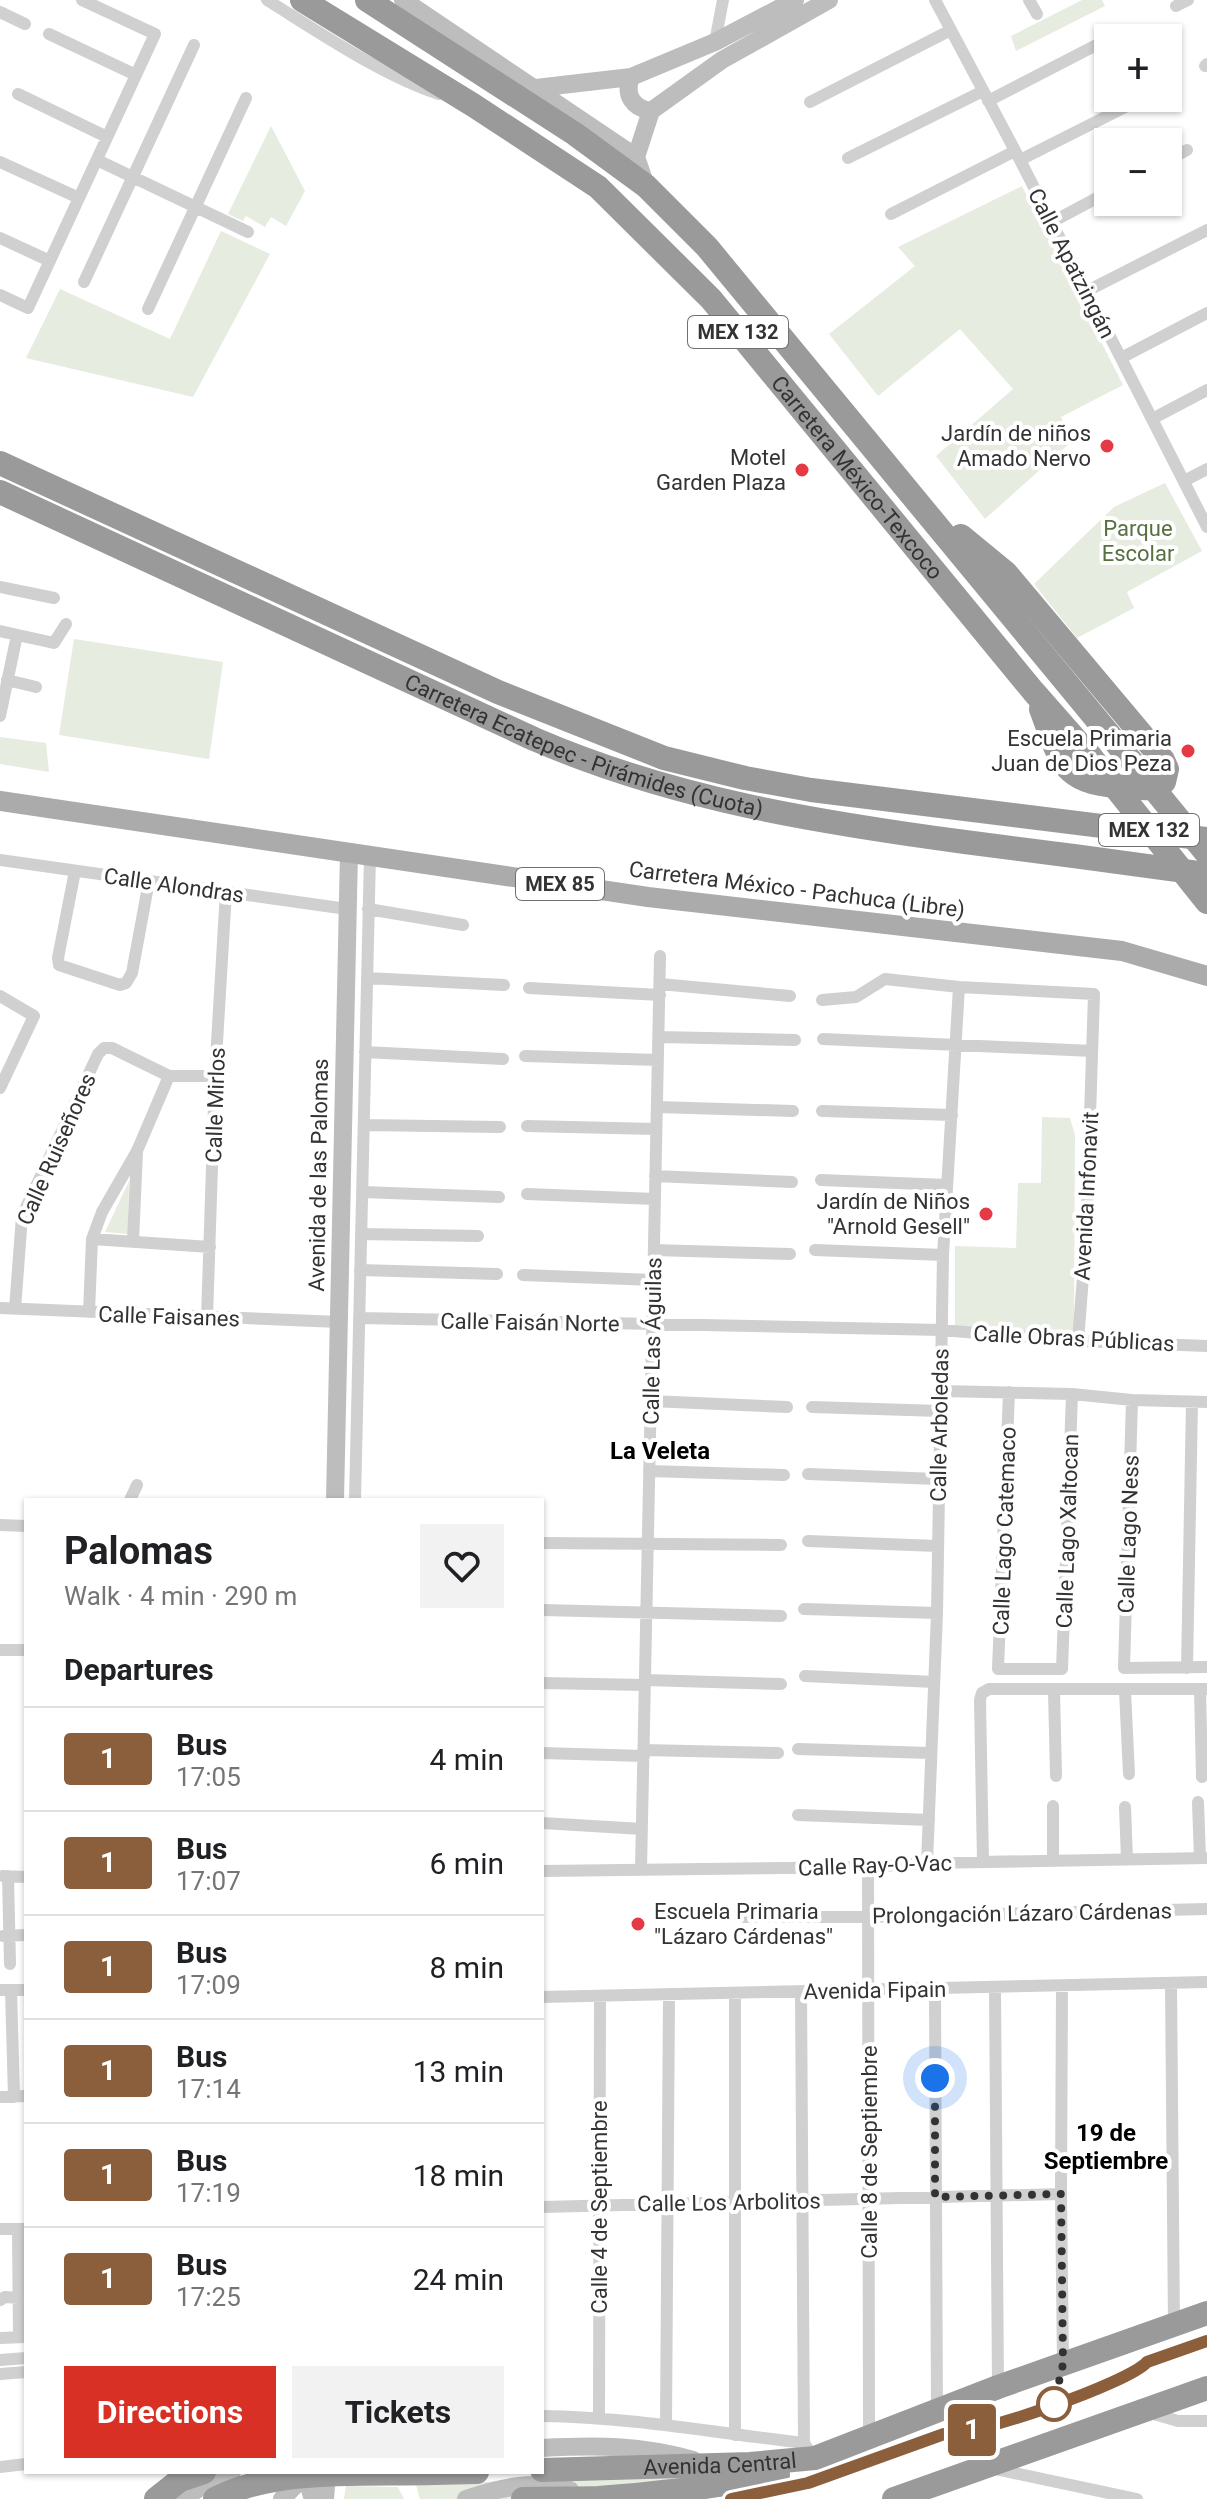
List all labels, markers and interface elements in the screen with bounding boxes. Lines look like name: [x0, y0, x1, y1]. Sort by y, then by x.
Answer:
map controls: [1094, 24, 1182, 216]
button: +: [1094, 24, 1182, 112]
button: −: [1094, 128, 1182, 216]
street label: Calle Apatzingán: [1023, 184, 1120, 342]
road number: MEX 132: [688, 316, 788, 348]
street label: Carretera México-Texcoco: [766, 371, 948, 584]
place label: Jardín de niños Amado Nervo: [941, 421, 1091, 471]
marker: Jardín de niños Amado Nervo: [1098, 437, 1116, 455]
place label: Motel Garden Plaza: [656, 445, 786, 495]
marker: Motel Garden Plaza: [793, 461, 811, 479]
park label: Parque Escolar: [1102, 516, 1175, 566]
street label: Carretera Ecatepec - Pirámides (Cuota): [401, 669, 765, 823]
place label: Escuela Primaria Juan de Dios Peza: [991, 726, 1172, 776]
marker: Escuela Primaria Juan de Dios Peza: [1179, 742, 1197, 760]
road number: MEX 132: [1099, 814, 1199, 846]
street label: Carretera México - Pachuca (Libre): [627, 856, 966, 924]
street label: Calle Alondras: [102, 863, 246, 908]
road number: MEX 85: [516, 868, 604, 900]
street label: Calle Mirlos: [201, 1047, 230, 1163]
street label: Avenida de las Palomas: [304, 1058, 333, 1292]
street label: Calle Ruiseñores: [12, 1070, 101, 1229]
street label: Avenida Infonavit: [1070, 1111, 1103, 1281]
place label: Jardín de Niños "Arnold Gesell": [817, 1189, 970, 1239]
marker: Jardín de Niños "Arnold Gesell": [977, 1205, 995, 1223]
street label: Calle Las Águilas: [639, 1257, 666, 1425]
street label: Calle Faisanes: [98, 1302, 240, 1331]
street label: Calle Faisán Norte: [440, 1308, 620, 1337]
street label: Calle Obras Públicas: [973, 1321, 1175, 1356]
street label: Calle Arboledas: [926, 1348, 953, 1502]
street label: Calle Lago Catemaco: [988, 1426, 1021, 1636]
street label: Calle Lago Xaltocan: [1052, 1433, 1083, 1629]
district label: La Veleta: [610, 1437, 710, 1465]
street label: Calle Lago Ness: [1113, 1454, 1144, 1614]
button: heart: [420, 1524, 504, 1608]
text: Palomas: [64, 1529, 213, 1573]
text: Walk · 4 min · 290 m: [64, 1581, 297, 1611]
text: Departures: [64, 1652, 214, 1687]
text: Bus: [176, 1727, 227, 1762]
text: 1: [100, 1742, 116, 1775]
text: 4 min: [430, 1742, 504, 1777]
text: 17:05: [176, 1762, 241, 1792]
text: Bus: [176, 1831, 227, 1866]
text: 1: [100, 1846, 116, 1879]
text: 6 min: [430, 1846, 504, 1881]
street label: Calle Ray-O-Vac: [798, 1850, 952, 1881]
text: 17:07: [176, 1866, 241, 1896]
street label: Prolongación Lázaro Cárdenas: [872, 1898, 1172, 1929]
place label: Escuela Primaria "Lázaro Cárdenas": [654, 1899, 833, 1949]
marker: Escuela Primaria "Lázaro Cárdenas": [629, 1915, 647, 1933]
text: Bus: [176, 1935, 227, 1970]
text: 1: [100, 1950, 116, 1983]
text: 8 min: [430, 1950, 504, 1985]
text: 17:09: [176, 1970, 241, 2000]
street label: Avenida Fipain: [803, 1977, 947, 2004]
text: Bus: [176, 2039, 227, 2074]
street label: Calle 8 de Septiembre: [857, 2045, 882, 2259]
text: 1: [100, 2054, 116, 2087]
text: 13 min: [413, 2054, 504, 2089]
your location: [915, 2058, 955, 2098]
text: 17:14: [176, 2074, 241, 2104]
street label: Calle 4 de Septiembre: [587, 2100, 612, 2314]
district label: 19 de Septiembre: [1044, 2119, 1168, 2175]
text: Bus: [176, 2143, 227, 2178]
text: 1: [100, 2158, 116, 2191]
text: 18 min: [413, 2158, 504, 2193]
text: 17:19: [176, 2178, 241, 2208]
street label: Calle Los Arbolitos: [637, 2188, 821, 2217]
text: Bus: [176, 2247, 227, 2282]
text: 1: [100, 2262, 116, 2295]
text: 24 min: [413, 2262, 504, 2297]
text: 17:25: [176, 2282, 241, 2312]
button: Directions: [64, 2366, 276, 2458]
button: Tickets: [292, 2366, 504, 2458]
unlabelled marker: [1037, 2387, 1071, 2421]
line badge: 1: [946, 2404, 998, 2456]
text: 1: [964, 2413, 980, 2446]
street label: Avenida Central: [643, 2448, 797, 2480]

